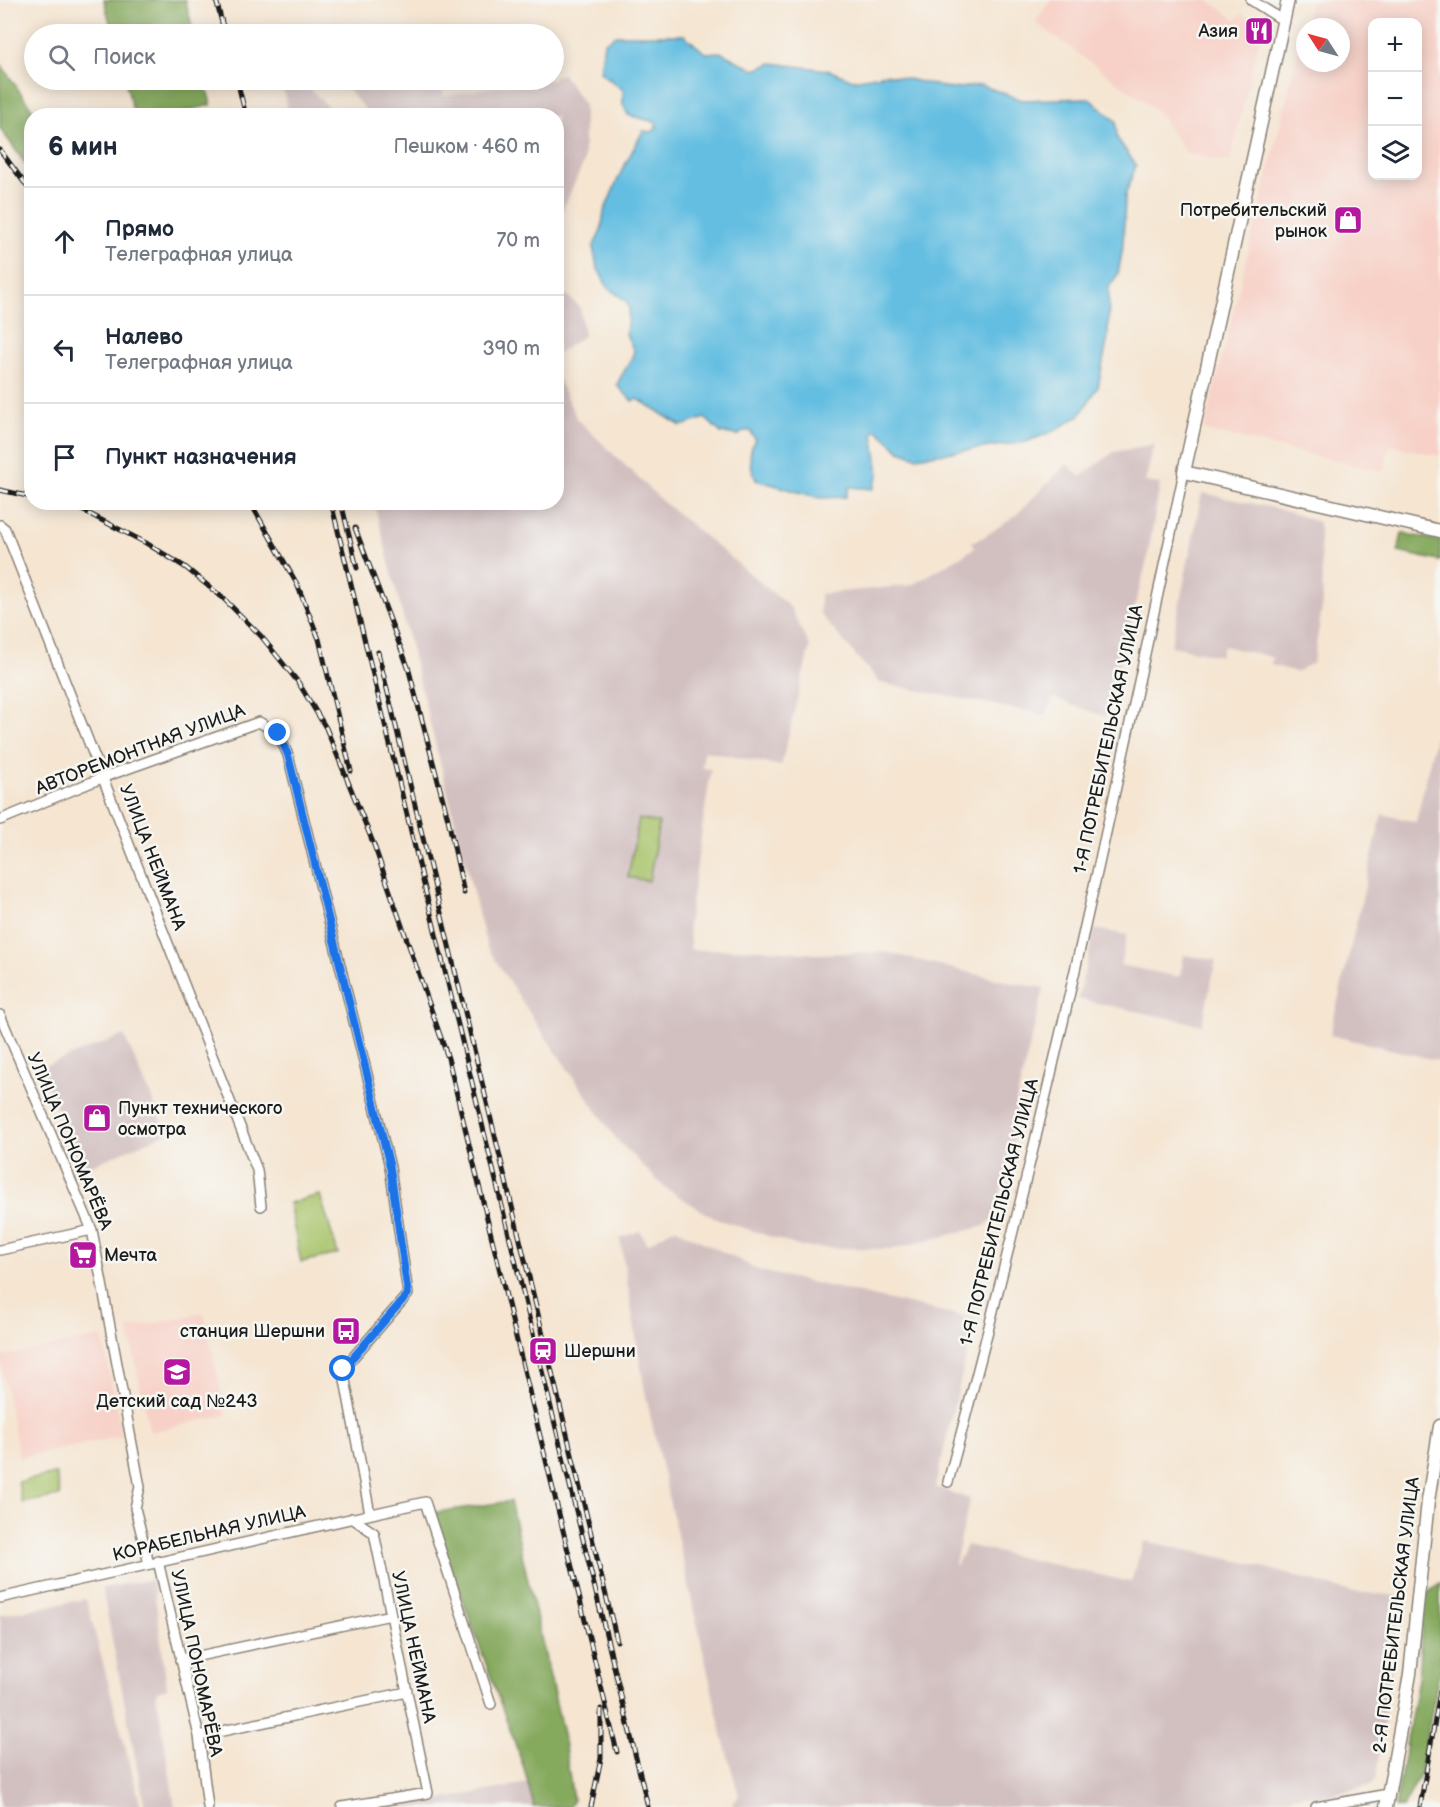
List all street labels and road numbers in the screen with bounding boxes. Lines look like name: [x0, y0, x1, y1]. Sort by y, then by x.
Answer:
street label: 1-Я ПОТРЕБИТЕЛЬСКАЯ УЛИЦА: [1070, 603, 1147, 876]
street label: АВТОРЕМОНТНАЯ УЛИЦА: [32, 700, 248, 800]
street label: УЛИЦА НЕЙМАНА: [115, 781, 190, 933]
street label: УЛИЦА ПОНОМАРЁВА: [23, 1049, 117, 1233]
street label: 1-Я ПОТРЕБИТЕЛЬСКАЯ УЛИЦА: [956, 1076, 1043, 1348]
street label: 2-Я ПОТРЕБИТЕЛЬСКАЯ УЛИЦА: [1369, 1476, 1424, 1754]
street label: КОРАБЕЛЬНАЯ УЛИЦА: [111, 1501, 308, 1566]
street label: УЛИЦА ПОНОМАРЁВА: [166, 1568, 228, 1759]
street label: УЛИЦА НЕЙМАНА: [387, 1569, 440, 1725]

